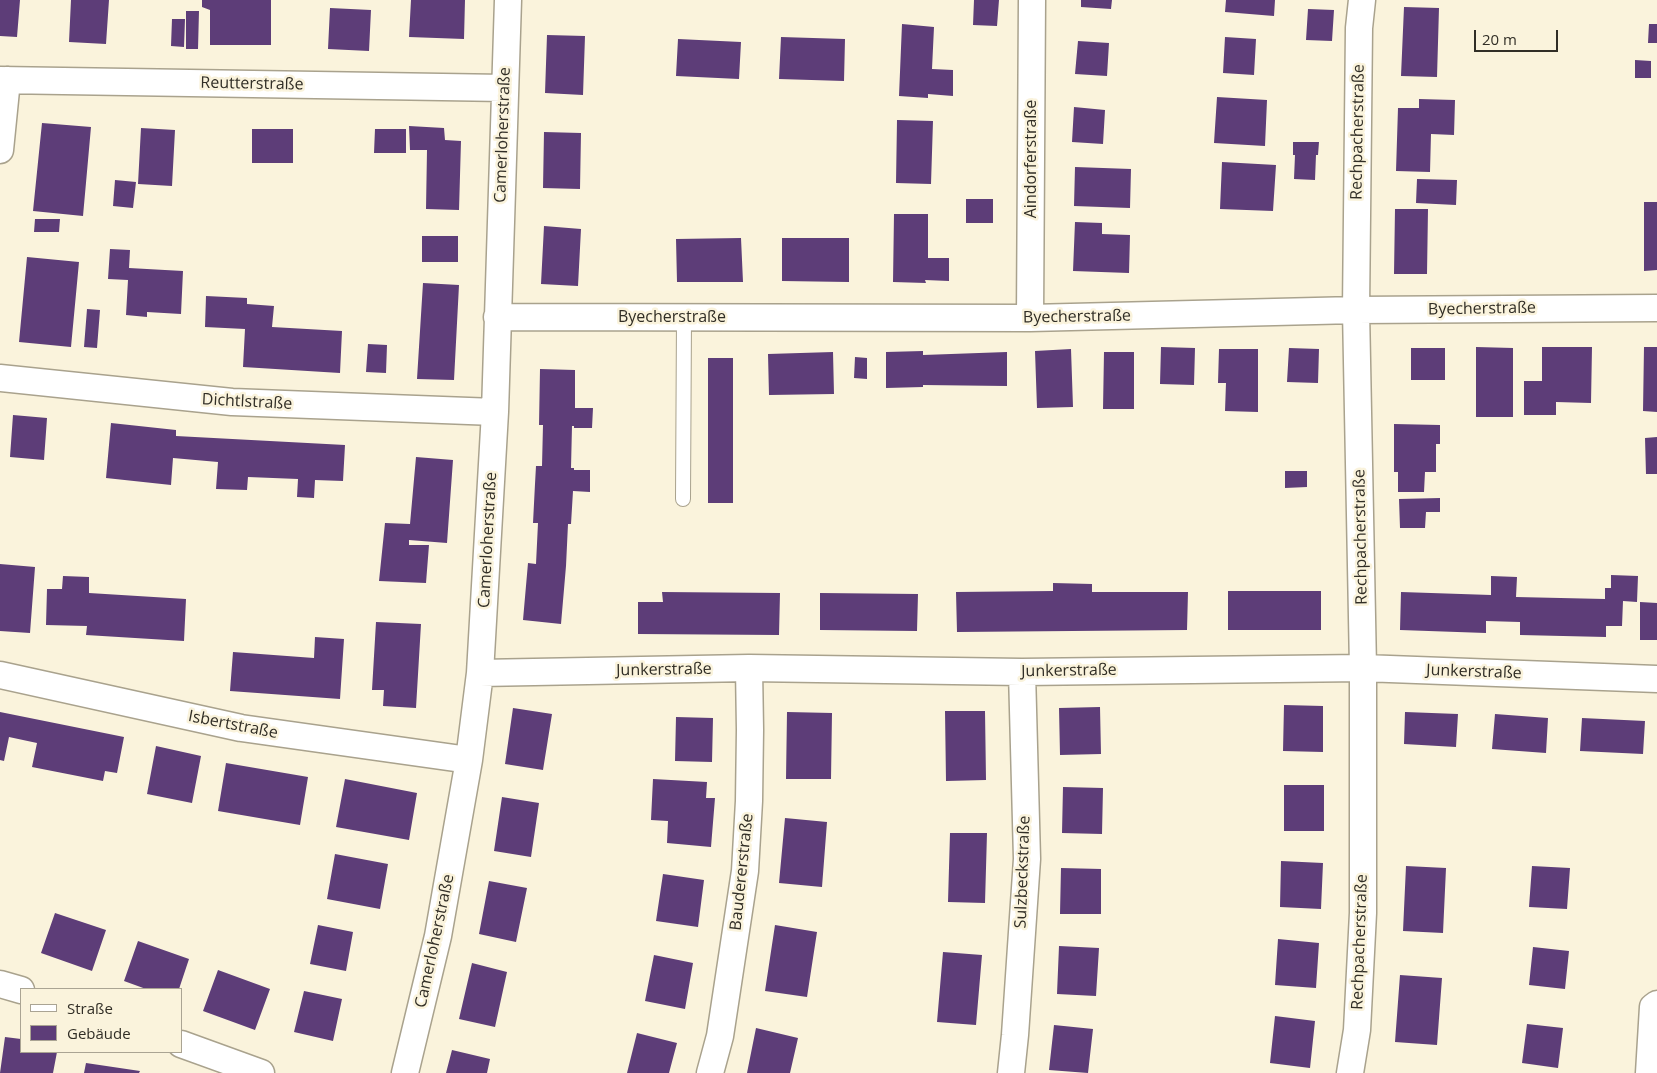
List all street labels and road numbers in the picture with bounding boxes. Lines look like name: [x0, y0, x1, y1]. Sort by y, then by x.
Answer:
street label: Rechpacherstraße: [1347, 64, 1369, 200]
street label: Camerloherstraße: [491, 67, 515, 203]
street label: Reutterstraße: [200, 74, 304, 94]
street label: Aindorferstraße: [1021, 100, 1041, 218]
street label: Byecherstraße: [1428, 298, 1536, 320]
street label: Byecherstraße: [1023, 306, 1131, 328]
street label: Byecherstraße: [618, 307, 726, 327]
street label: Dichtlstraße: [201, 390, 293, 414]
street label: Rechpacherstraße: [1350, 469, 1372, 605]
street label: Camerloherstraße: [475, 472, 501, 608]
street label: Junkerstraße: [616, 660, 712, 680]
street label: Junkerstraße: [1021, 661, 1117, 681]
street label: Junkerstraße: [1426, 661, 1522, 683]
street label: Isbertstraße: [187, 707, 279, 743]
street label: Baudererstraße: [726, 813, 758, 931]
street label: Sulzbeckstraße: [1011, 815, 1035, 929]
street label: Camerloherstraße: [411, 872, 459, 1010]
street label: Rechpacherstraße: [1348, 874, 1372, 1010]

